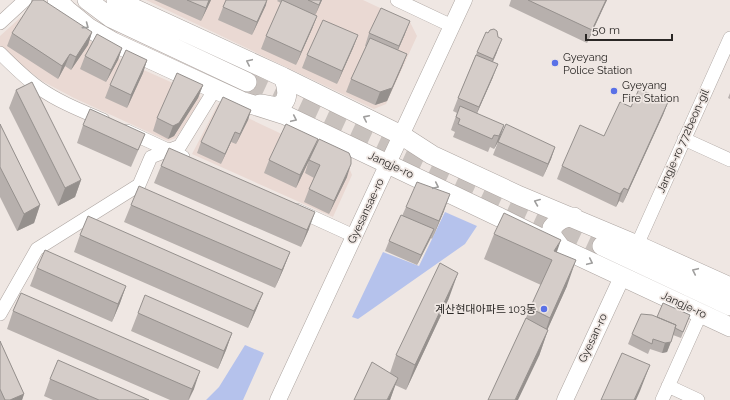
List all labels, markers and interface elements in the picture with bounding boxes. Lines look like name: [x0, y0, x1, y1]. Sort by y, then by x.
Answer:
scale bar: [586, 16, 672, 42]
one-way arrow: [82, 21, 89, 28]
text: 50 m: [592, 23, 620, 37]
place label: Gyeyang Police Station: [563, 51, 632, 77]
marker: Gyeyang Police Station: [550, 58, 560, 68]
one-way arrow: [245, 59, 253, 67]
place label: Gyeyang Fire Station: [622, 79, 679, 105]
marker: Gyeyang Fire Station: [609, 86, 619, 96]
street label: Jangje-ro 772beon-gil: [654, 87, 712, 195]
one-way arrow: [289, 114, 297, 122]
one-way arrow: [362, 115, 370, 123]
street label: Jangje-ro: [366, 149, 416, 181]
street label: Gyesansae-ro: [345, 176, 387, 246]
one-way arrow: [431, 182, 439, 189]
one-way arrow: [533, 199, 540, 207]
one-way arrow: [586, 257, 593, 265]
one-way arrow: [691, 268, 699, 276]
street label: Jangje-ro: [659, 289, 709, 321]
place label: 계산현대아파트 103동: [435, 303, 536, 316]
marker: 계산현대아파트 103동: [539, 304, 549, 314]
street label: Gyesan-ro: [576, 311, 610, 365]

